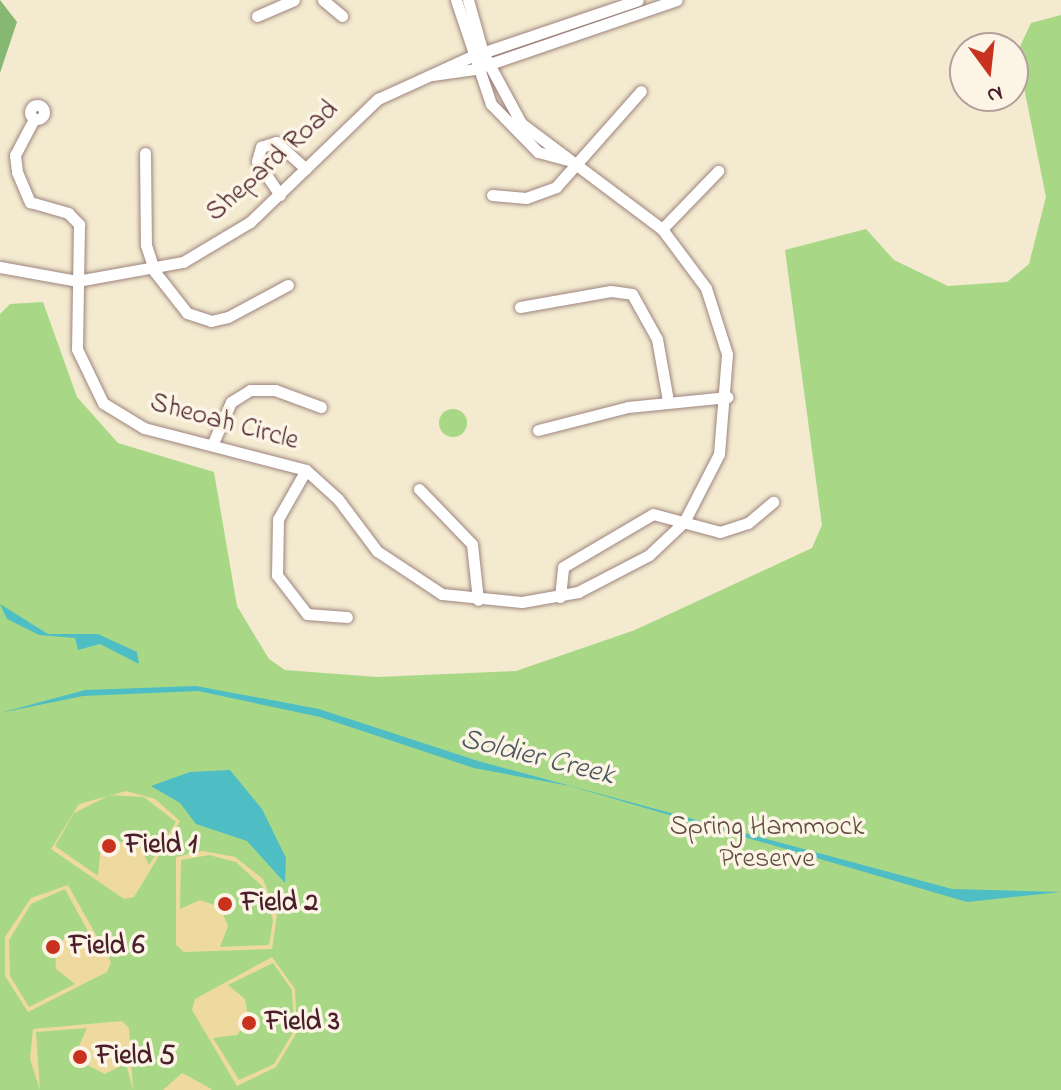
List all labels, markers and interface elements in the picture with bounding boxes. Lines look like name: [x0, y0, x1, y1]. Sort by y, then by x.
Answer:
north arrow: [949, 32, 1029, 112]
text: N: [983, 76, 1006, 111]
street label: Shepard Road: [200, 94, 346, 230]
street label: Sheoah Circle: [146, 387, 302, 459]
water label: Soldier Creek: [456, 722, 618, 794]
park label: Spring Hammock Preserve: [670, 811, 864, 877]
place label: Field 1: [125, 829, 197, 863]
marker: Field 1: [100, 837, 118, 855]
place label: Field 2: [241, 887, 318, 921]
marker: Field 2: [216, 895, 234, 913]
place label: Field 6: [69, 930, 144, 964]
marker: Field 6: [44, 938, 62, 956]
place label: Field 3: [265, 1006, 340, 1040]
marker: Field 3: [240, 1014, 258, 1032]
place label: Field 5: [96, 1040, 175, 1074]
marker: Field 5: [71, 1048, 89, 1066]

